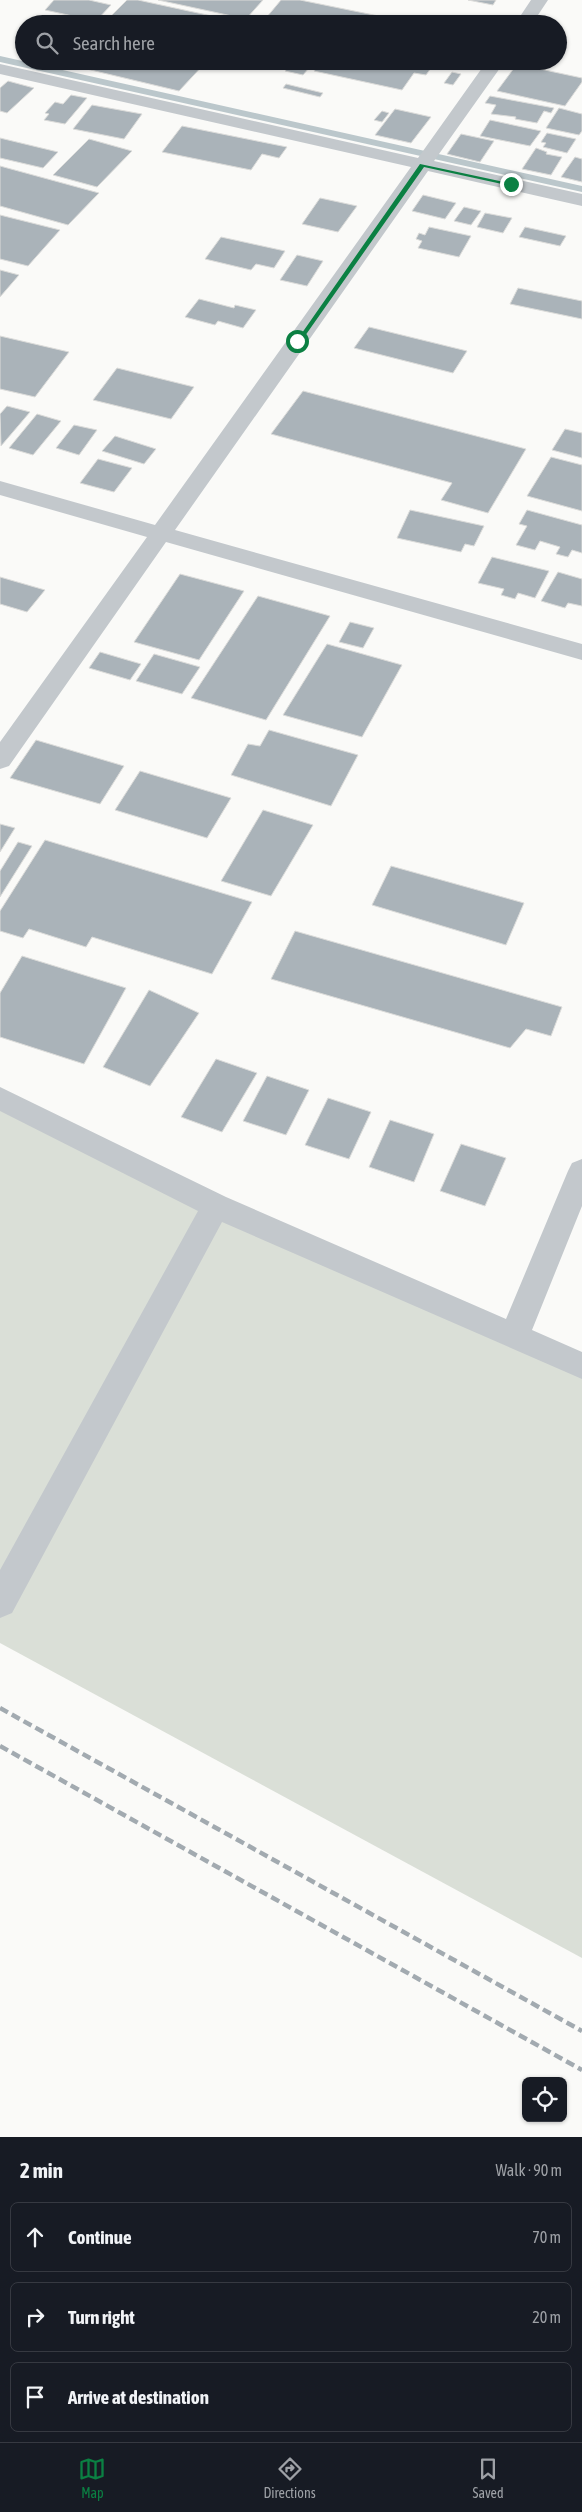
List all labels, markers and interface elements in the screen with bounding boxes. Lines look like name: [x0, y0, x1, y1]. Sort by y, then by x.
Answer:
search box: [15, 15, 567, 70]
icon: search: [33, 29, 61, 57]
text: Search here: [73, 32, 155, 54]
route end: [500, 173, 523, 196]
route start: [286, 330, 309, 353]
map controls: [522, 2077, 567, 2122]
button: locate: [522, 2077, 567, 2122]
text: 2 min: [20, 2158, 63, 2182]
text: Walk · 90 m: [496, 2161, 562, 2179]
icon: ahead: [21, 2223, 49, 2251]
text: Continue: [68, 2226, 132, 2248]
text: 70 m: [532, 2228, 561, 2246]
icon: right: [21, 2303, 49, 2331]
text: Turn right: [68, 2306, 135, 2328]
text: 20 m: [532, 2308, 561, 2326]
icon: arrive: [21, 2383, 49, 2411]
text: Arrive at destination: [68, 2386, 209, 2408]
tab: Map: [78, 2455, 106, 2501]
tab: Directions: [263, 2455, 316, 2501]
tab: Saved: [473, 2455, 504, 2501]

